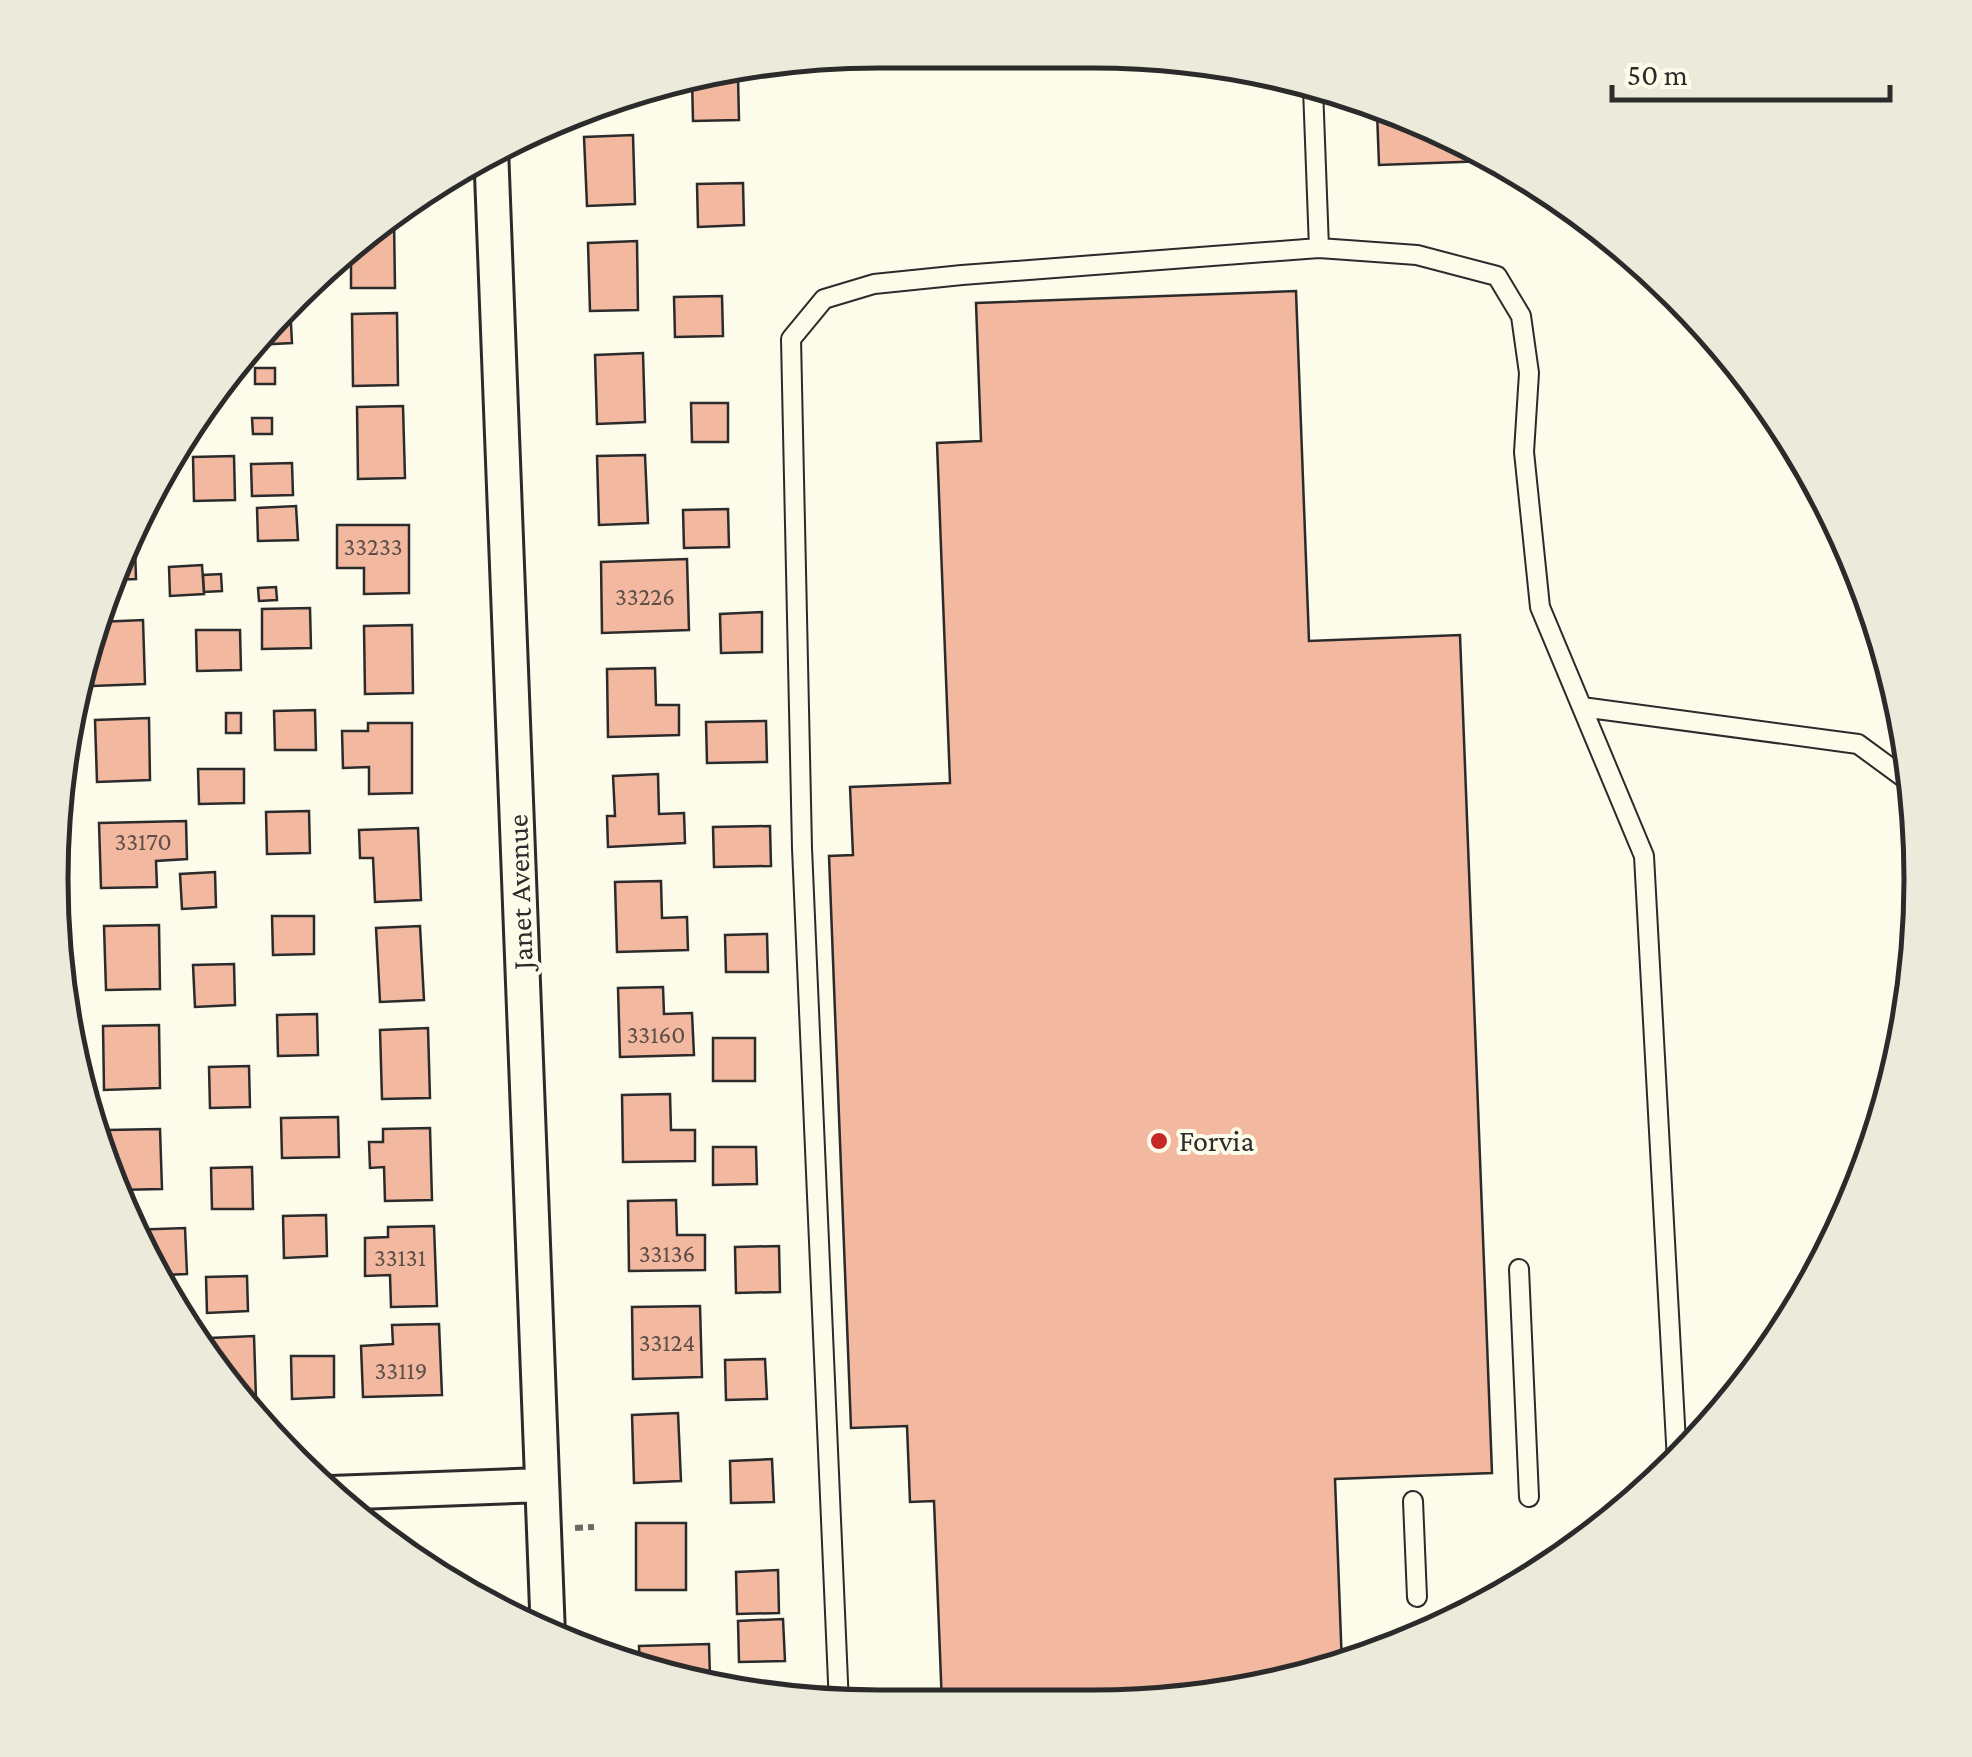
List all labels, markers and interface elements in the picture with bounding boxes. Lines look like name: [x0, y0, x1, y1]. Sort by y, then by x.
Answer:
scale bar: [1612, 40, 1890, 102]
text: 50 m: [1627, 58, 1688, 91]
house number: 33233: [343, 533, 403, 560]
house number: 33226: [615, 583, 675, 610]
street label: Janet Avenue: [500, 813, 539, 974]
house number: 33170: [114, 828, 172, 855]
house number: 33160: [627, 1021, 685, 1048]
place label: Forvia: [1179, 1124, 1254, 1157]
marker: Forvia: [1148, 1130, 1170, 1152]
house number: 33136: [639, 1240, 695, 1267]
house number: 33131: [374, 1244, 426, 1271]
house number: 33124: [639, 1329, 695, 1356]
house number: 33119: [375, 1357, 427, 1384]

